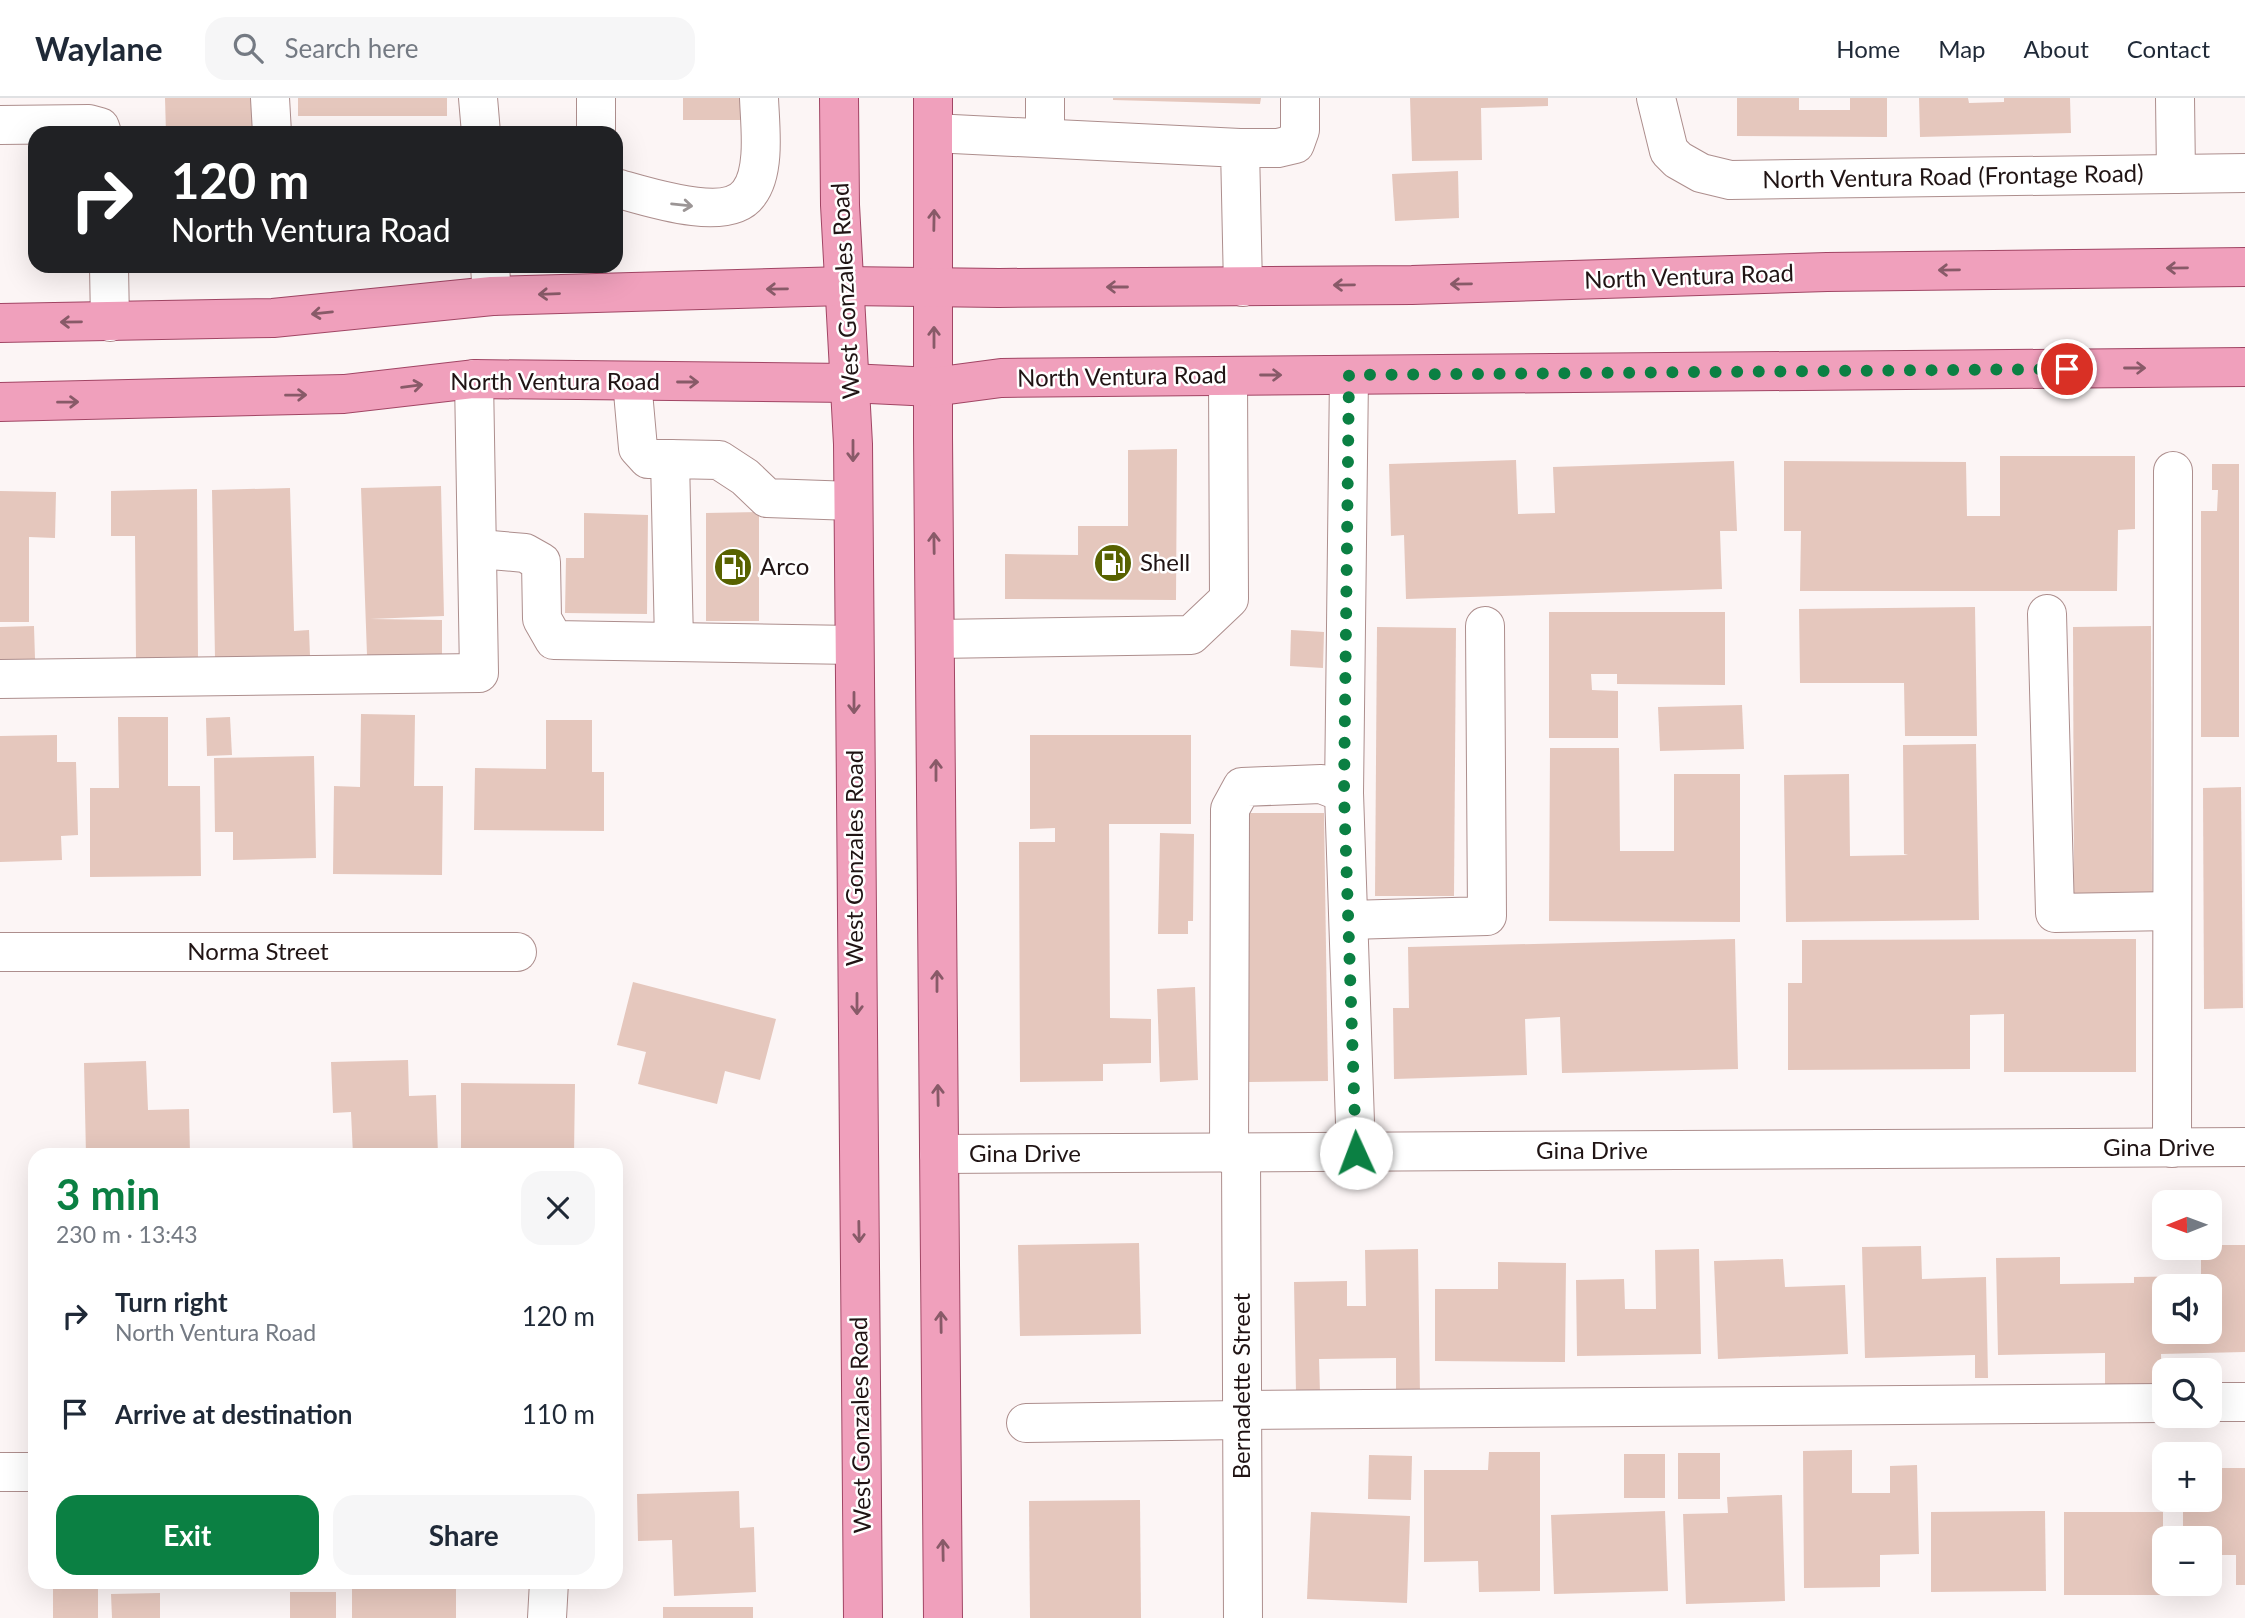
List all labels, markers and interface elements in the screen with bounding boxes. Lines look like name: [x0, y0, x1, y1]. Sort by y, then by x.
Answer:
search box: [205, 17, 695, 80]
text: Waylane: [35, 28, 163, 68]
icon: search: [229, 29, 267, 67]
text: Search here: [285, 32, 419, 64]
text: Home: [1836, 34, 1900, 63]
text: Map: [1938, 34, 1986, 63]
text: About: [2024, 34, 2089, 63]
text: Contact: [2127, 34, 2210, 63]
text: 120 m: [171, 151, 309, 209]
icon: right: [56, 154, 147, 245]
street label: North Ventura Road (Frontage Road): [1762, 158, 2144, 193]
street label: West Gonzales Road: [824, 182, 865, 400]
one-way arrow: [670, 198, 693, 211]
one-way arrow: [928, 208, 941, 231]
text: North Ventura Road: [171, 210, 451, 249]
street label: North Ventura Road: [1584, 257, 1794, 294]
one-way arrow: [2166, 261, 2189, 275]
one-way arrow: [1938, 263, 1961, 277]
one-way arrow: [1450, 277, 1473, 291]
one-way arrow: [1333, 279, 1356, 292]
one-way arrow: [1105, 281, 1128, 294]
one-way arrow: [765, 282, 788, 295]
one-way arrow: [538, 287, 561, 301]
one-way arrow: [312, 307, 334, 320]
one-way arrow: [60, 316, 83, 329]
one-way arrow: [927, 326, 941, 349]
pin: [2037, 339, 2097, 399]
icon: arrive: [2048, 350, 2086, 388]
street label: North Ventura Road: [1017, 359, 1227, 392]
one-way arrow: [2123, 361, 2146, 375]
street label: North Ventura Road: [450, 366, 660, 395]
one-way arrow: [1259, 368, 1282, 382]
one-way arrow: [676, 375, 699, 389]
one-way arrow: [400, 380, 422, 393]
one-way arrow: [284, 388, 307, 402]
one-way arrow: [56, 395, 79, 408]
one-way arrow: [846, 439, 859, 462]
one-way arrow: [927, 532, 941, 555]
fuel station icon: Shell: [1092, 542, 1134, 584]
fuel station icon: Arco: [712, 546, 754, 588]
place label: Shell: [1140, 547, 1190, 576]
place label: Arco: [760, 551, 809, 580]
one-way arrow: [847, 691, 861, 714]
street label: West Gonzales Road: [839, 750, 868, 966]
one-way arrow: [929, 759, 943, 782]
street label: Norma Street: [187, 936, 329, 965]
one-way arrow: [930, 970, 944, 993]
one-way arrow: [850, 992, 864, 1015]
one-way arrow: [931, 1084, 945, 1107]
position arrow: [1319, 1116, 1393, 1190]
street label: Gina Drive: [2103, 1132, 2215, 1161]
street label: Gina Drive: [1536, 1135, 1648, 1164]
street label: Gina Drive: [969, 1138, 1081, 1167]
text: 3 min: [56, 1169, 160, 1219]
button: close: [521, 1171, 595, 1245]
north arrow: [2152, 1190, 2222, 1260]
map controls: [2152, 1190, 2222, 1596]
text: 230 m · 13:43: [56, 1220, 198, 1248]
one-way arrow: [852, 1220, 865, 1243]
button: sound: [2152, 1274, 2222, 1344]
text: Turn right: [115, 1286, 228, 1318]
street label: Bernadette Street: [1226, 1292, 1255, 1479]
icon: right: [56, 1297, 94, 1335]
text: 120 m: [522, 1300, 595, 1332]
one-way arrow: [934, 1311, 947, 1334]
street label: West Gonzales Road: [843, 1317, 876, 1534]
text: North Ventura Road: [115, 1318, 316, 1346]
button: search: [2152, 1358, 2222, 1428]
icon: arrive: [56, 1395, 94, 1433]
text: Arrive at destination: [115, 1398, 352, 1430]
text: 110 m: [522, 1398, 595, 1430]
button: +: [2152, 1442, 2222, 1512]
button: Exit: [56, 1495, 319, 1575]
button: Share: [333, 1495, 595, 1575]
button: −: [2152, 1526, 2222, 1596]
one-way arrow: [936, 1539, 950, 1562]

